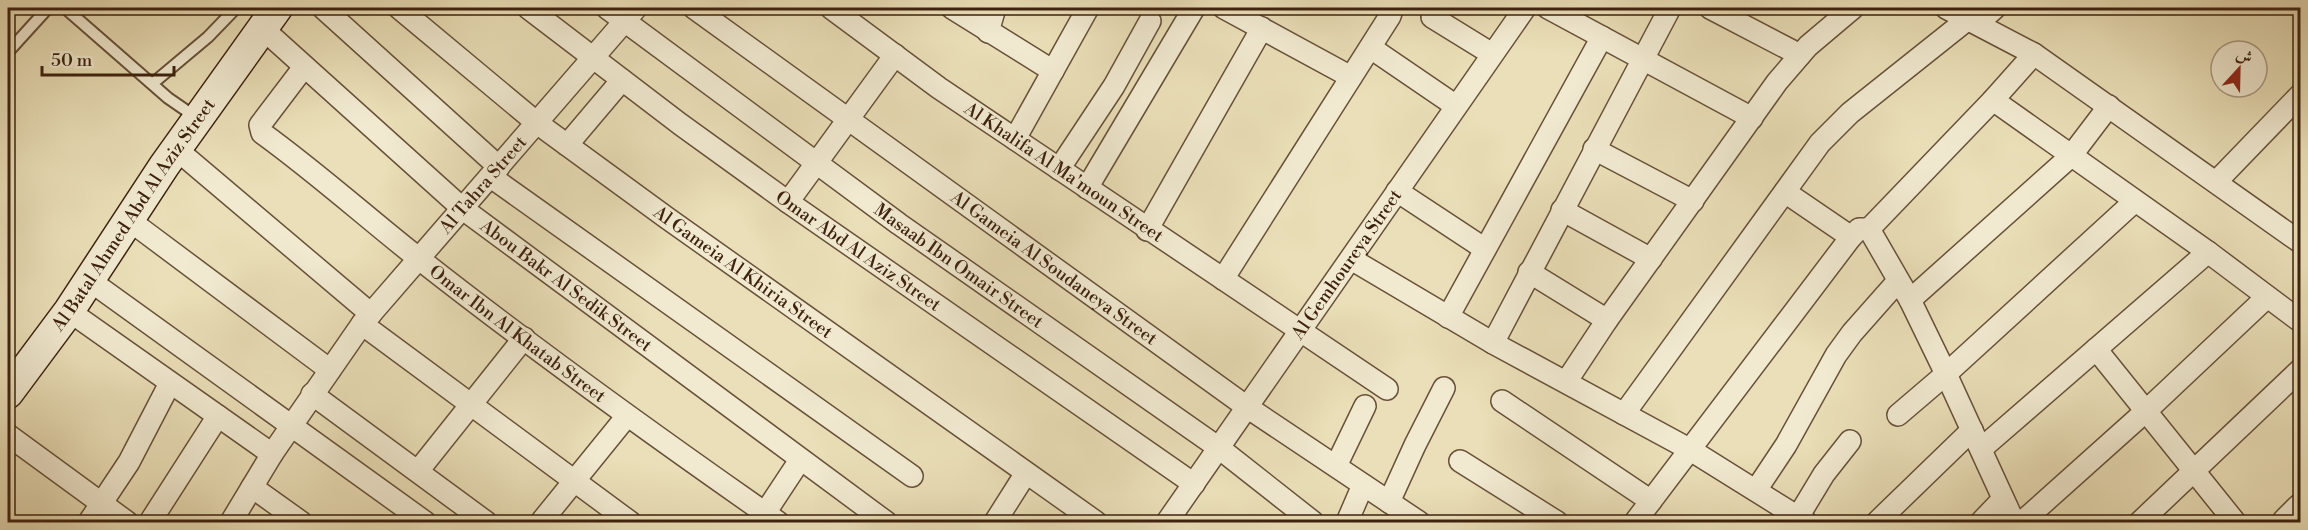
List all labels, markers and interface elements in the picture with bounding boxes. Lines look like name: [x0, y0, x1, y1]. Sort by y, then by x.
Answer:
scale bar: [42, 39, 174, 77]
north arrow: [2209, 39, 2269, 99]
text: ش: [2233, 44, 2255, 68]
text: 50 m: [51, 49, 93, 72]
street label: Al Batal Ahmed Abd Al Aziz Street: [46, 93, 220, 336]
street label: Al Khalifa Al Ma'moun Street: [959, 96, 1168, 247]
street label: Al Tahra Street: [433, 130, 532, 239]
street label: Al Gemhoureya Street: [1286, 184, 1407, 345]
street label: Omar Abd Al Aziz Street: [771, 185, 946, 317]
street label: Al Gameia Al Soudaneya Street: [946, 185, 1162, 350]
street label: Masaab Ibn Omair Street: [869, 198, 1048, 333]
street label: Al Gameia Al Khiria Street: [648, 200, 838, 344]
street label: Abou Bakr Al Sedik Street: [475, 214, 657, 357]
street label: Omar Ibn Al Khatab Street: [425, 260, 611, 408]

